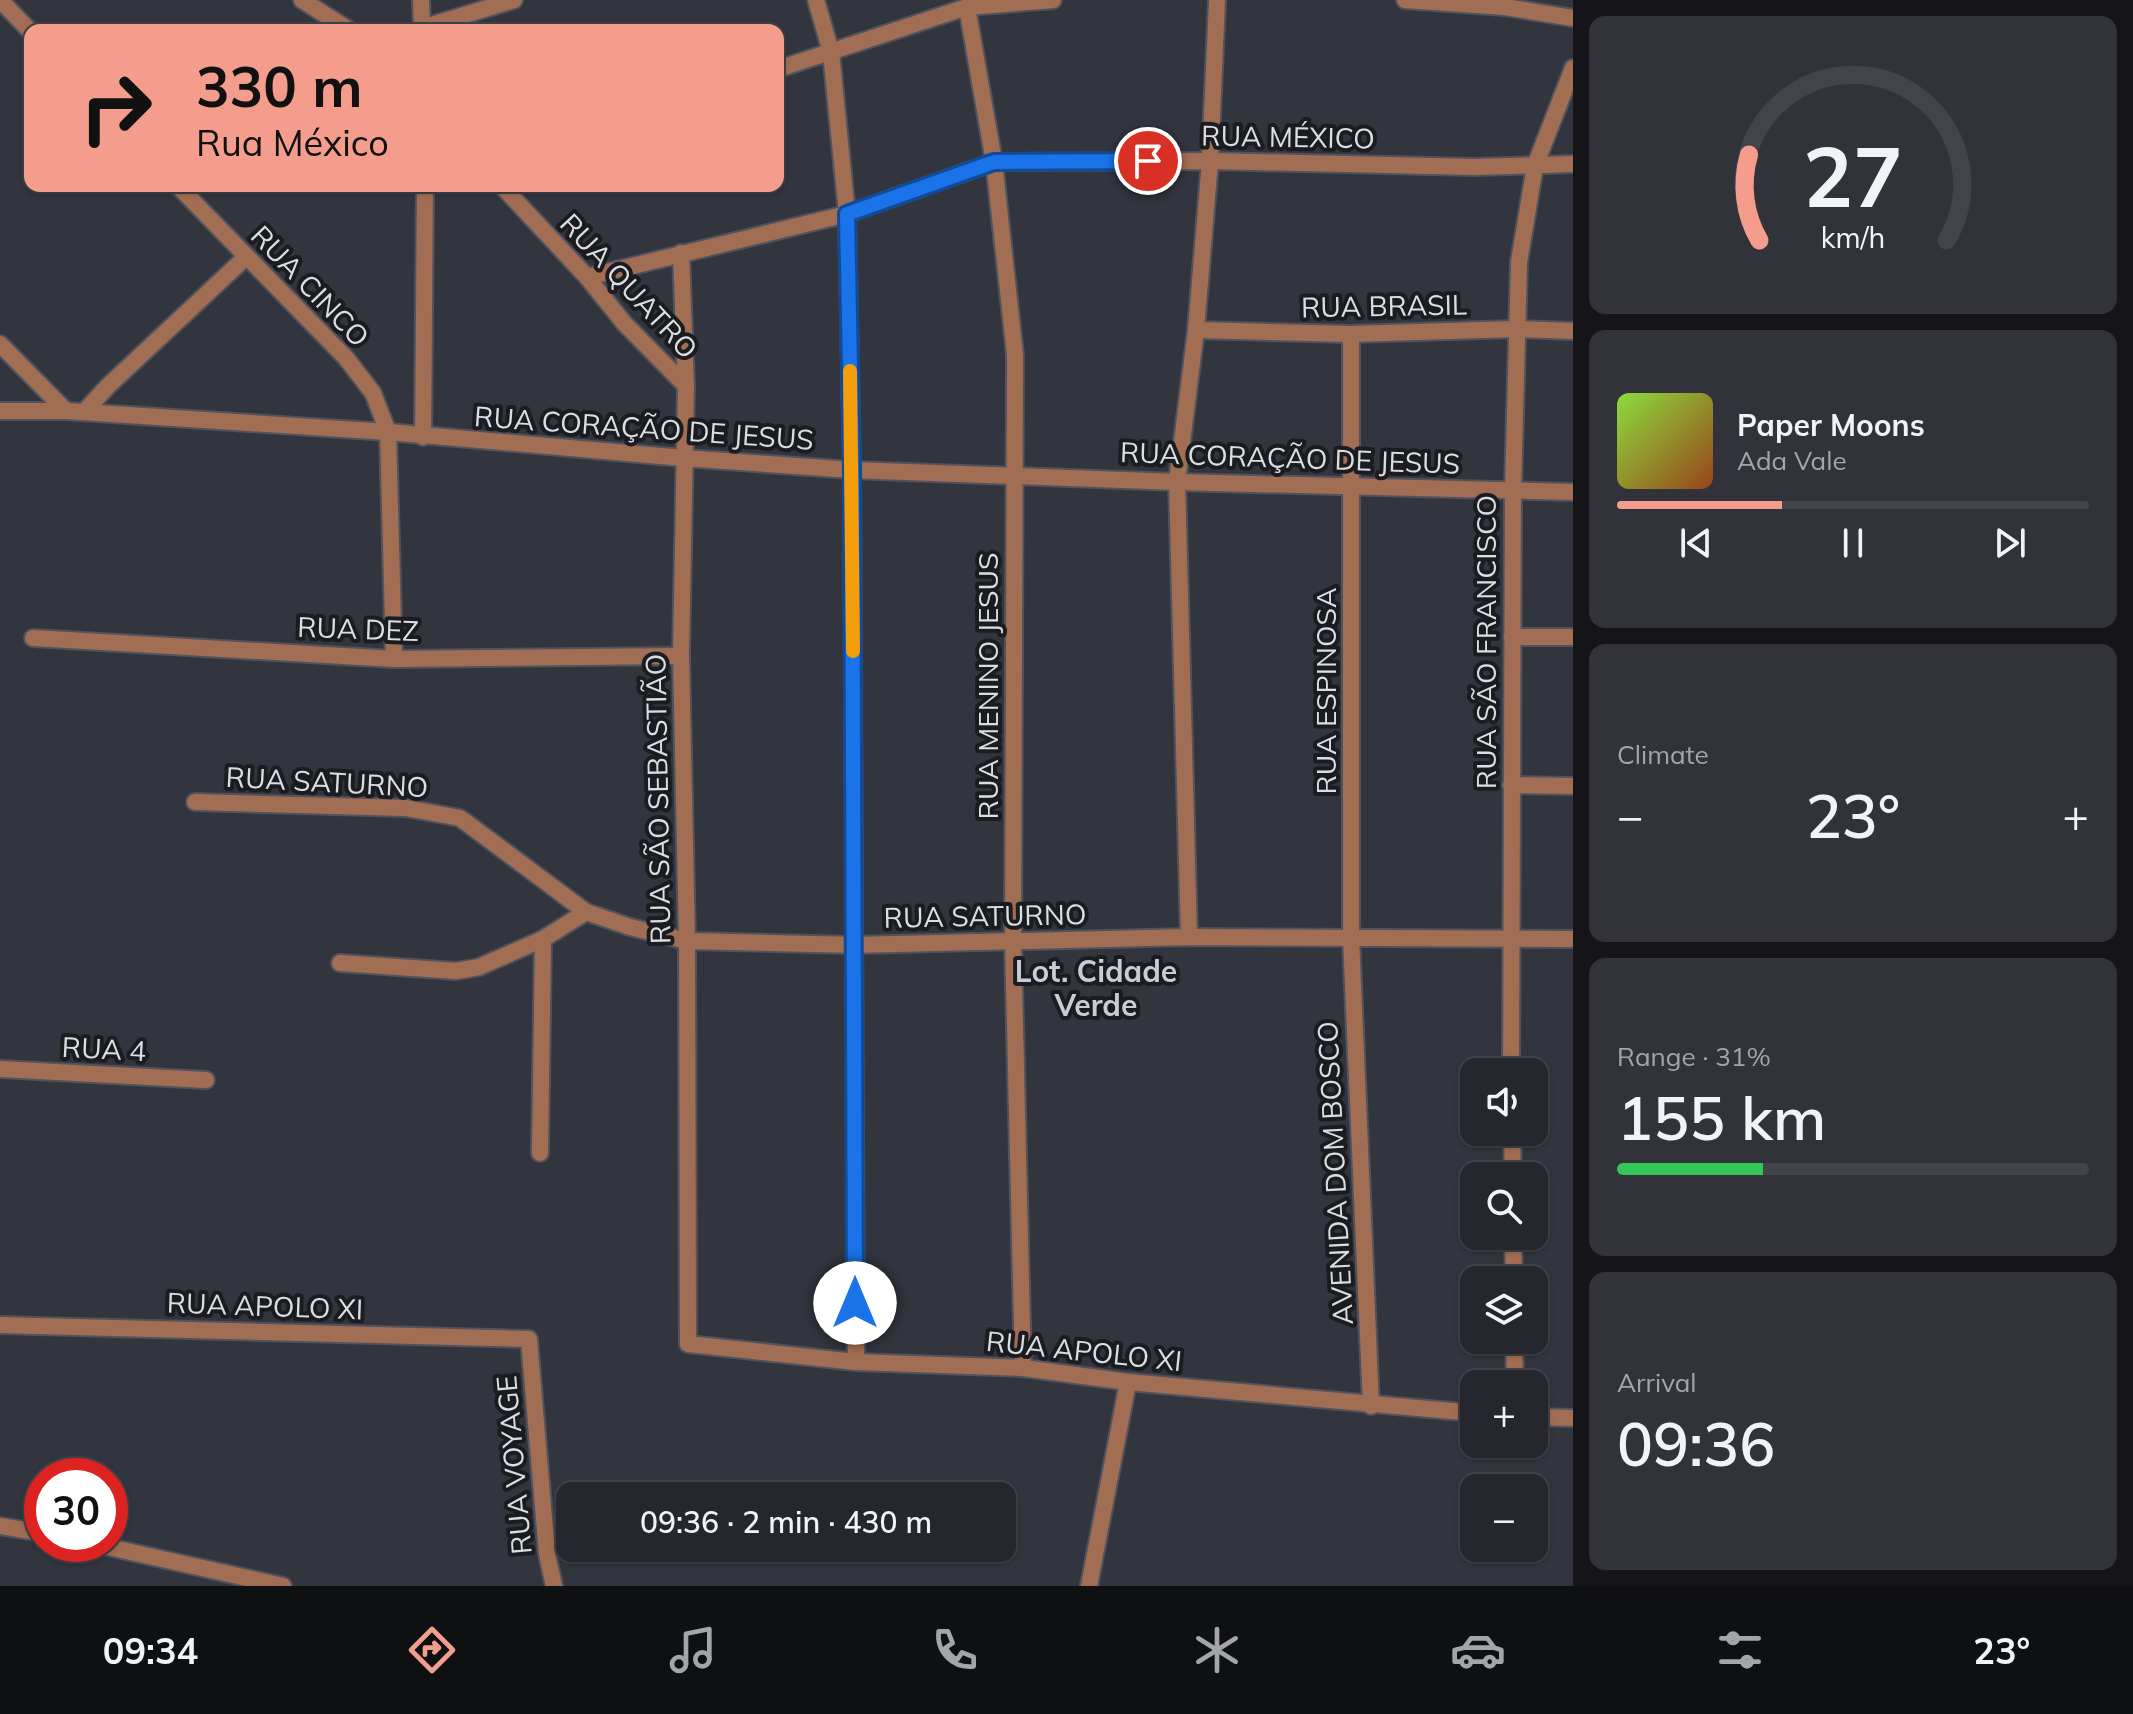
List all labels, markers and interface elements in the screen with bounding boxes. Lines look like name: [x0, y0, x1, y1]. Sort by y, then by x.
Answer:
text: 330 m: [196, 51, 363, 121]
icon: right: [64, 56, 168, 160]
street label: RUA MÉXICO: [1201, 117, 1375, 156]
text: Rua México: [196, 120, 389, 165]
text: 27: [1803, 123, 1903, 228]
pin: [1114, 127, 1182, 195]
icon: arrive: [1126, 139, 1170, 183]
street label: RUA QUATRO: [553, 206, 705, 365]
street label: RUA CINCO: [244, 218, 377, 354]
text: km/h: [1821, 219, 1885, 255]
street label: RUA BRASIL: [1301, 287, 1467, 324]
street label: RUA CORAÇÃO DE JESUS: [473, 398, 815, 457]
text: Paper Moons: [1737, 406, 1925, 444]
street label: RUA CORAÇÃO DE JESUS: [1119, 434, 1461, 481]
text: Ada Vale: [1737, 444, 1847, 477]
street label: RUA SÃO FRANCISCO: [1468, 495, 1503, 789]
icon: previous: [1674, 521, 1718, 565]
icon: pause: [1831, 521, 1875, 565]
icon: next: [1988, 521, 2032, 565]
street label: RUA MENINO JESUS: [970, 553, 1005, 819]
street label: RUA ESPINOSA: [1308, 587, 1343, 795]
street label: RUA DEZ: [297, 609, 419, 648]
street label: RUA SÃO SEBASTIÃO: [637, 654, 678, 944]
text: Climate: [1617, 738, 1709, 771]
street label: RUA SATURNO: [225, 759, 429, 804]
text: 23°: [1806, 778, 1900, 853]
text: −: [1617, 788, 1643, 843]
text: +: [2063, 788, 2089, 843]
street label: RUA SATURNO: [883, 896, 1087, 935]
district label: Lot. Cidade Verde: [1015, 952, 1177, 1024]
street label: AVENIDA DOM BOSCO: [1309, 1020, 1360, 1326]
street label: RUA 4: [61, 1029, 147, 1068]
text: Range · 31%: [1617, 1040, 1771, 1073]
map controls: [1460, 1058, 1548, 1562]
button: sound: [1460, 1058, 1548, 1146]
text: 155 km: [1617, 1080, 1826, 1155]
button: search: [1460, 1162, 1548, 1250]
position arrow: [813, 1261, 897, 1345]
button: layers: [1460, 1266, 1548, 1354]
street label: RUA APOLO XI: [166, 1285, 364, 1326]
street label: RUA APOLO XI: [985, 1323, 1184, 1378]
text: Arrival: [1617, 1366, 1697, 1399]
button: +: [1460, 1370, 1548, 1458]
street label: RUA VOYAGE: [488, 1374, 539, 1556]
text: 09:36: [1617, 1406, 1775, 1481]
speed limit sign: 30: [24, 1458, 128, 1562]
button: −: [1460, 1474, 1548, 1562]
text: 09:36 · 2 min · 430 m: [640, 1503, 932, 1541]
icon: directions: [404, 1622, 460, 1678]
icon: music: [665, 1622, 721, 1678]
icon: phone: [927, 1622, 983, 1678]
icon: climate: [1189, 1622, 1245, 1678]
icon: car: [1450, 1622, 1506, 1678]
icon: filters: [1712, 1622, 1768, 1678]
text: 09:34: [103, 1628, 198, 1673]
text: 23°: [1973, 1628, 2030, 1673]

